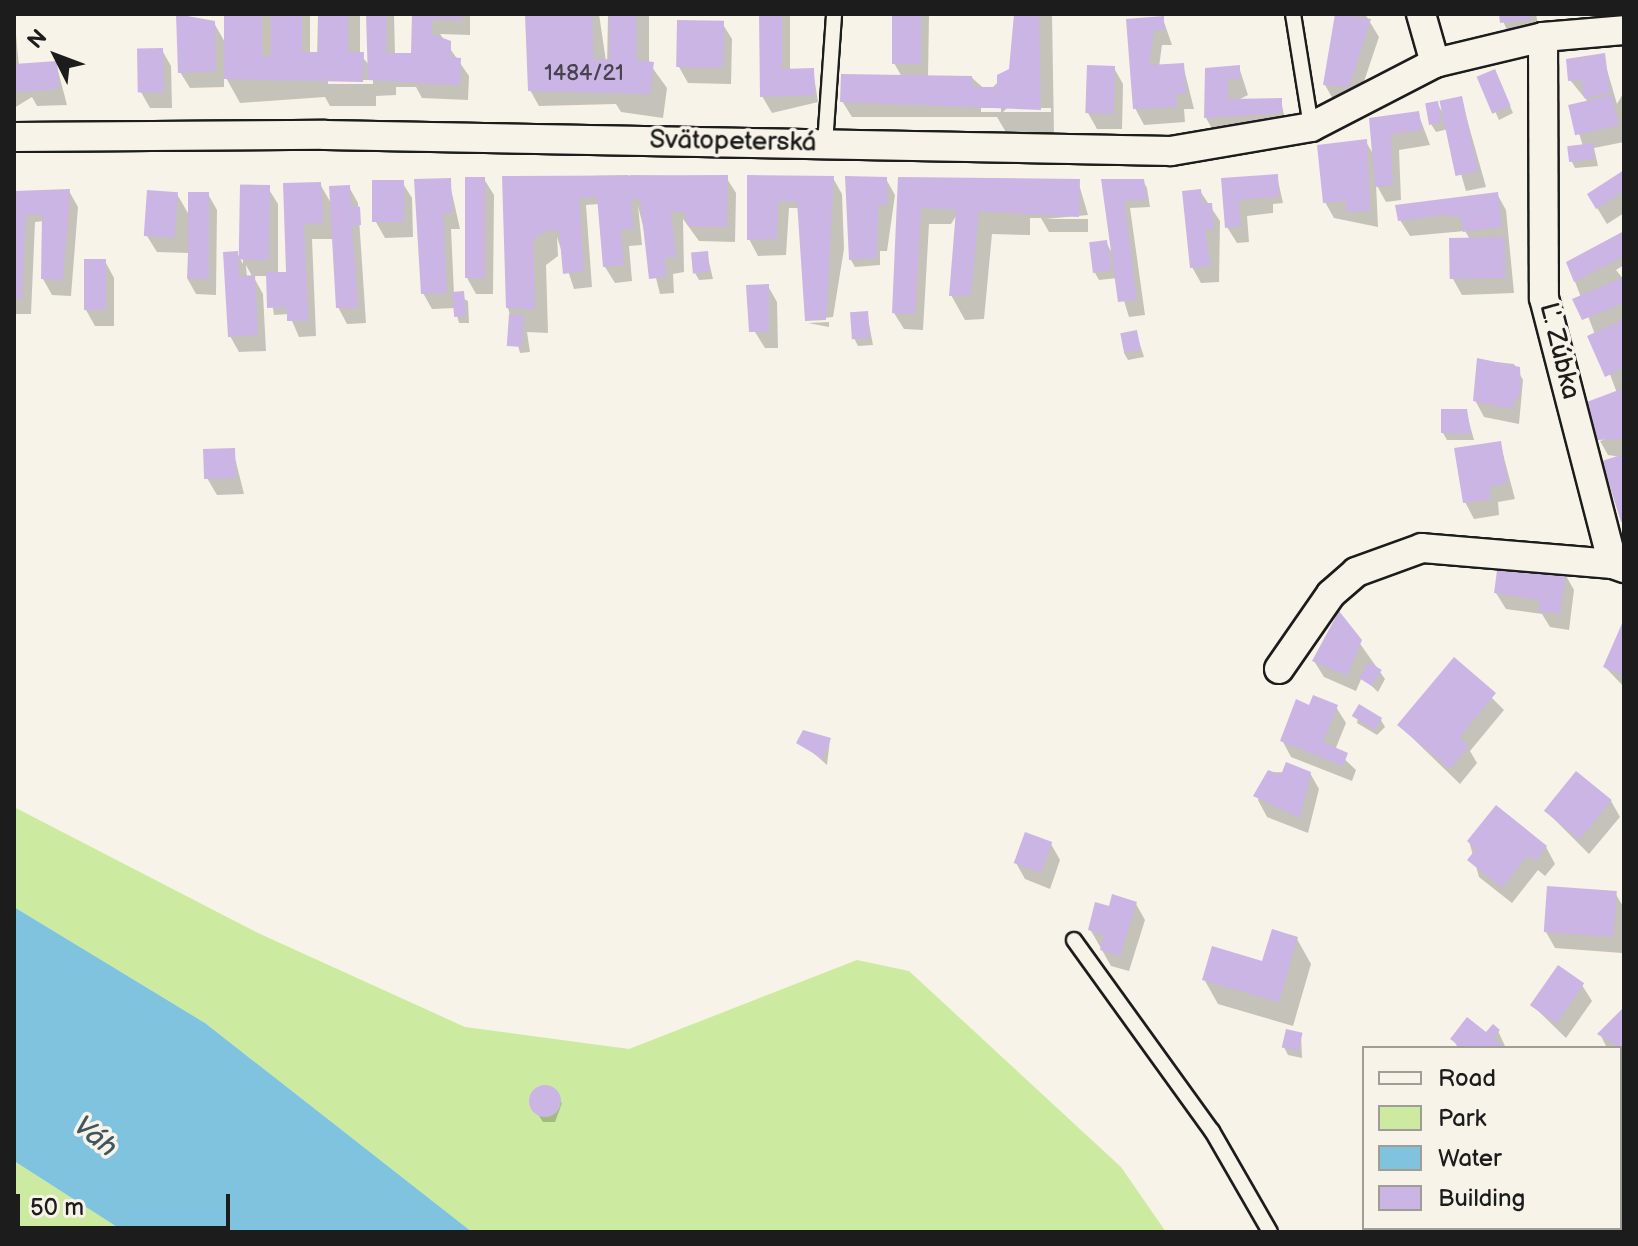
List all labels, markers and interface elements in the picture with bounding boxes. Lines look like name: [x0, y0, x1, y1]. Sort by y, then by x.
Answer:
north arrow: [16, 16, 96, 96]
text: N: [22, 24, 53, 55]
house number: 1484/21: [544, 61, 624, 87]
street label: Svätopeterská: [649, 125, 817, 159]
street label: Ľ. Zúbka: [1532, 300, 1586, 402]
legend: [1362, 1046, 1622, 1230]
text: Road: [1438, 1064, 1496, 1093]
text: Park: [1438, 1104, 1486, 1133]
water label: Váh: [66, 1109, 124, 1165]
text: Water: [1438, 1144, 1502, 1173]
scale bar: [20, 1178, 234, 1228]
text: Building: [1438, 1184, 1525, 1213]
text: 50 m: [30, 1193, 84, 1222]

